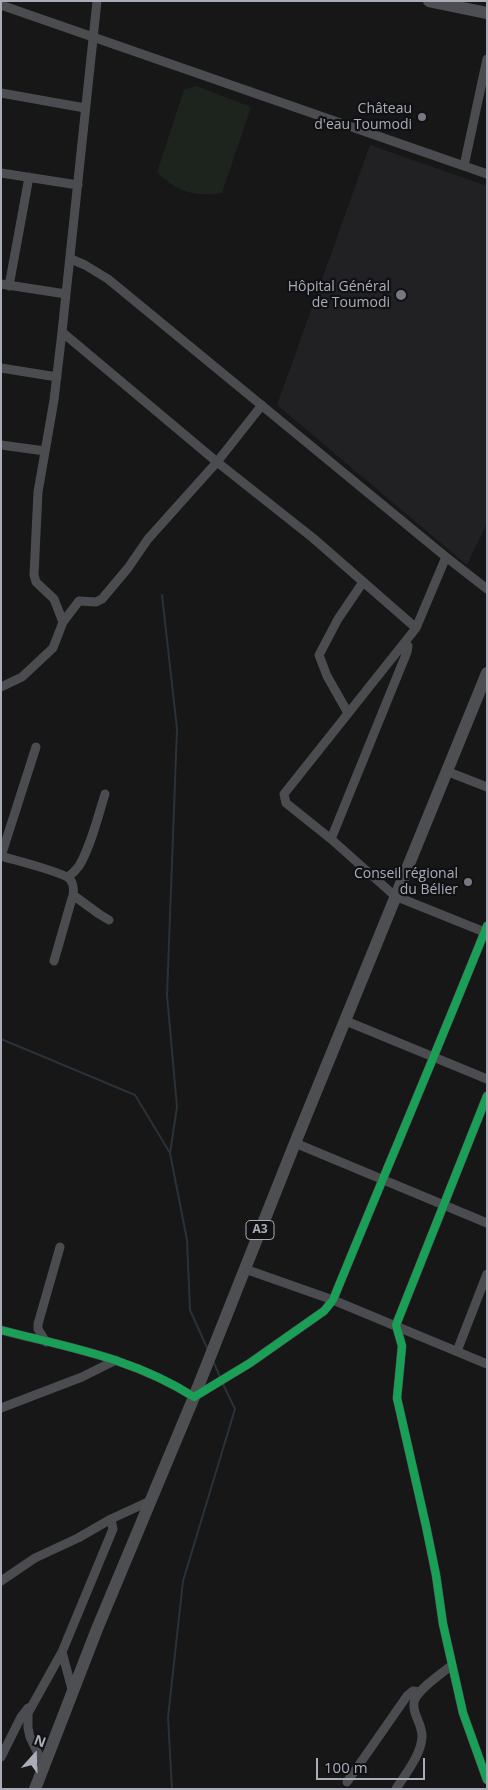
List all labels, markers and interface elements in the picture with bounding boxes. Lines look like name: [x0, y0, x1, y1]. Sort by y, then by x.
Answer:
place label: Château d'eau Toumodi: [314, 101, 412, 134]
marker: Château d'eau Toumodi: [416, 111, 428, 123]
place label: Hôpital Général de Toumodi: [288, 279, 390, 312]
marker: Hôpital Général de Toumodi: [394, 288, 408, 302]
place label: Conseil régional du Bélier: [354, 866, 458, 899]
marker: Conseil régional du Bélier: [462, 876, 474, 888]
road number: A3: [246, 1220, 274, 1240]
north arrow: [10, 1730, 60, 1780]
text: N: [32, 1730, 49, 1751]
scale bar: [318, 1748, 427, 1780]
text: 100 m: [324, 1757, 368, 1777]

